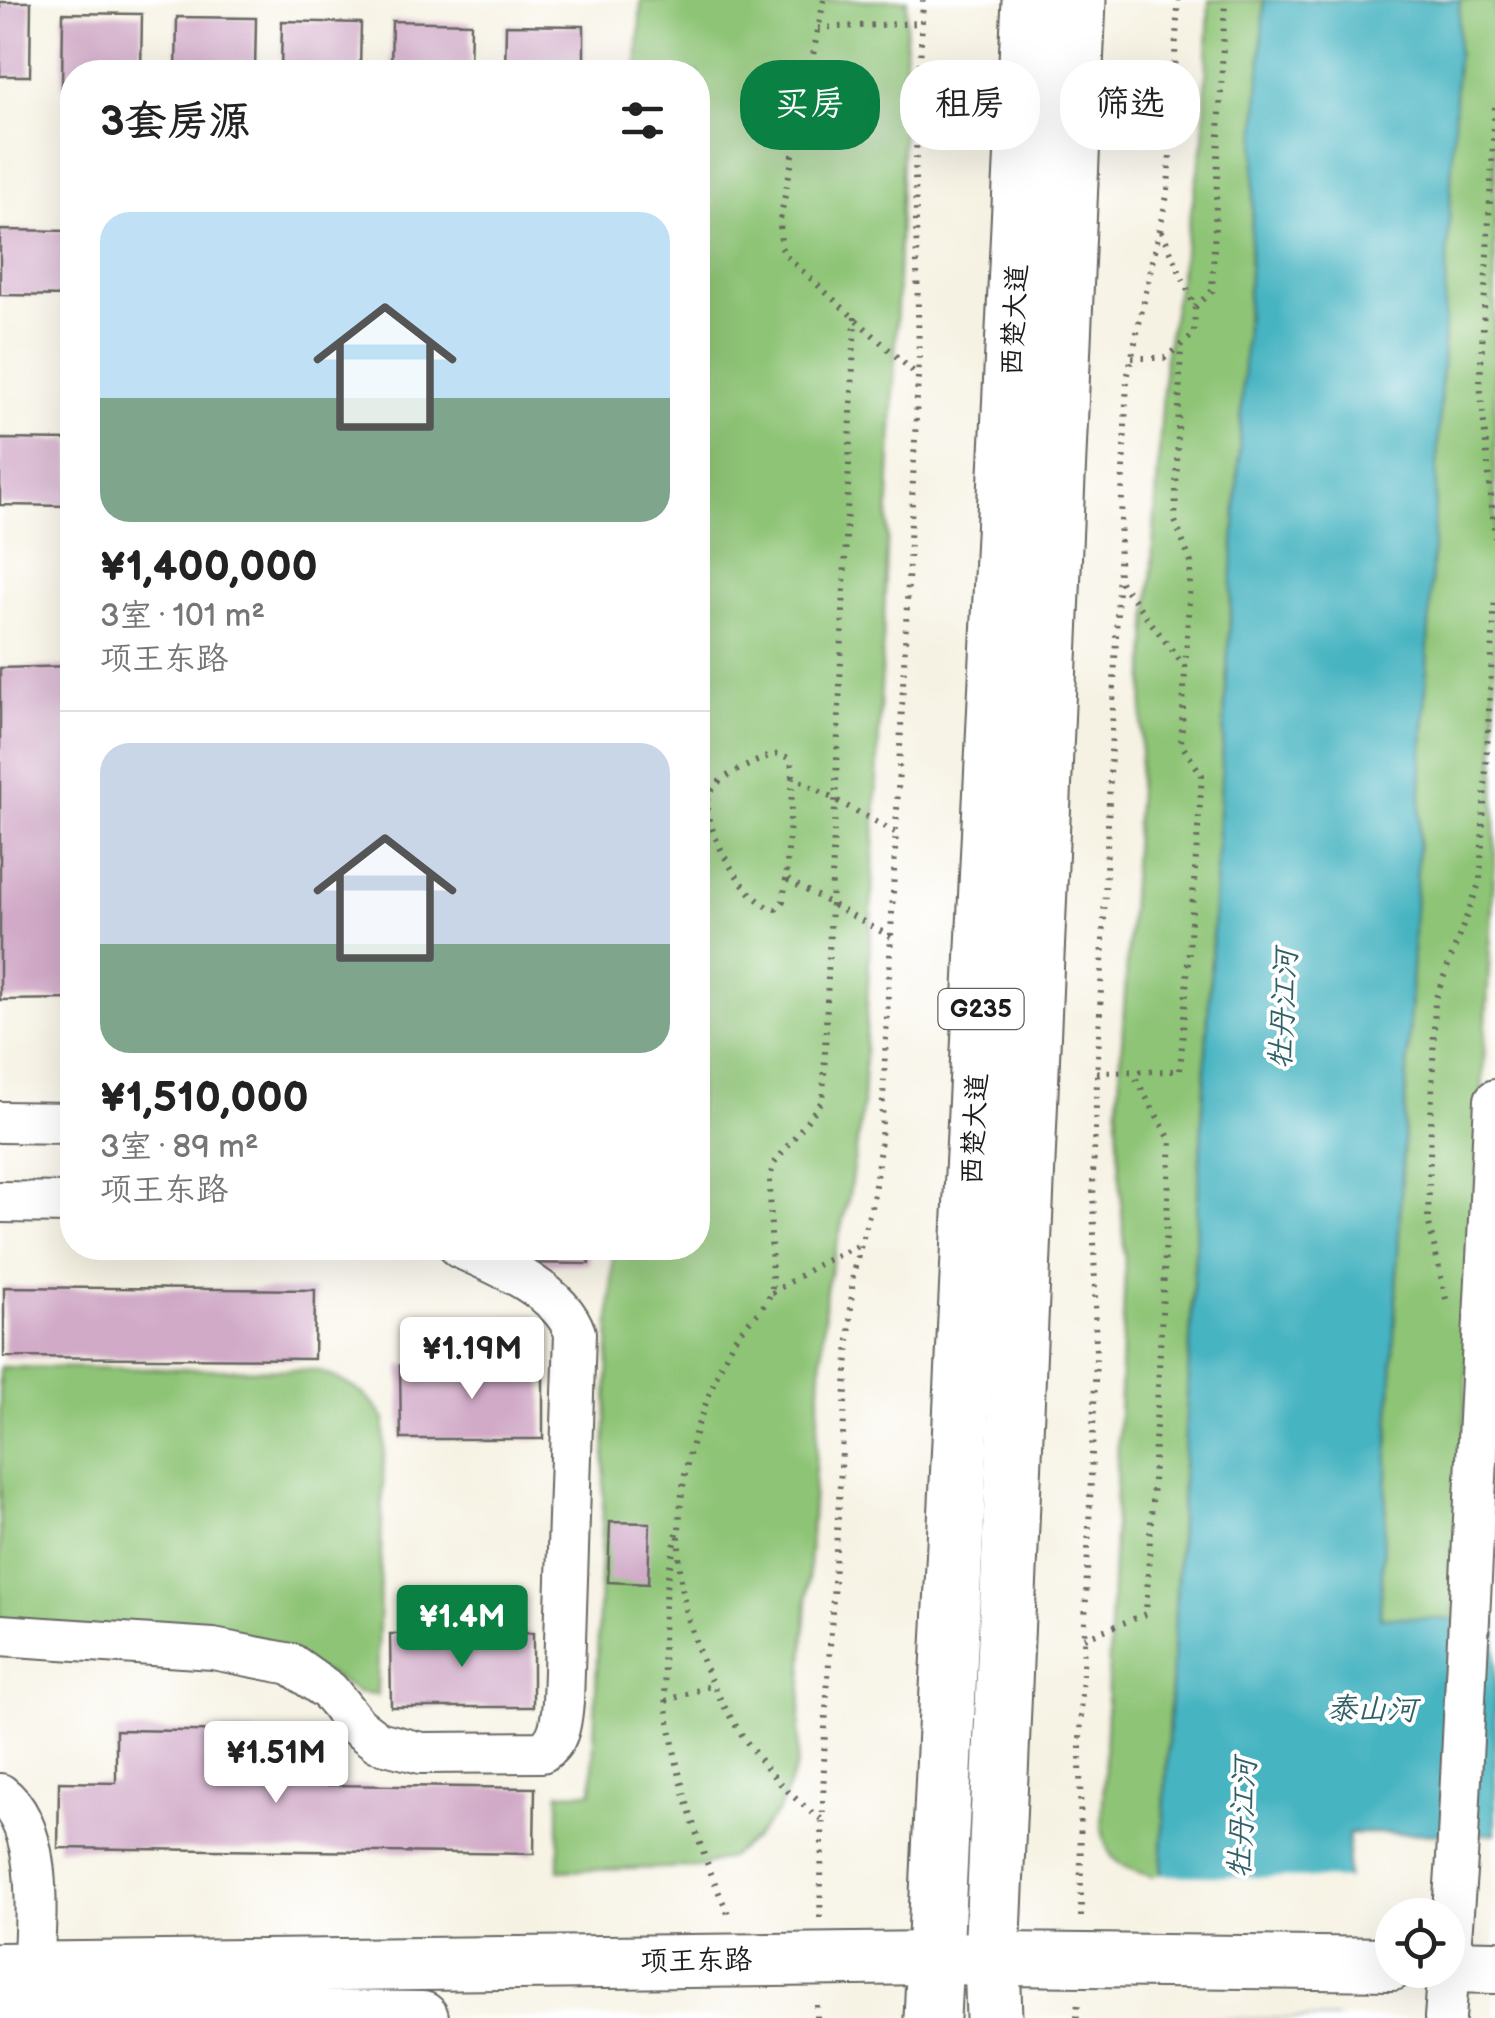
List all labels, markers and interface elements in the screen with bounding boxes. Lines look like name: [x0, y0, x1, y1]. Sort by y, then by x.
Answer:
chip: 买房: [740, 60, 880, 150]
chip: 租房: [900, 60, 1040, 150]
chip: 筛选: [1060, 60, 1200, 150]
icon: filters: [615, 93, 670, 148]
text: 3套房源: [100, 97, 251, 148]
street label: 西楚大道: [996, 263, 1034, 377]
icon: home: [295, 277, 475, 457]
text: ¥1,400,000: [100, 542, 318, 593]
text: 3室 · 101 m²: [100, 597, 265, 636]
text: 项王东路: [100, 640, 228, 679]
icon: home: [295, 808, 475, 988]
water label: 牡丹江河: [1263, 943, 1305, 1070]
road number: G235: [938, 989, 1024, 1029]
street label: 西楚大道: [956, 1072, 994, 1186]
text: ¥1,510,000: [100, 1073, 309, 1124]
text: 3室 · 89 m²: [100, 1128, 259, 1167]
text: 项王东路: [100, 1171, 228, 1210]
pin: ¥1.19M: [391, 1317, 553, 1402]
text: ¥1.19M: [422, 1330, 522, 1369]
pin: ¥1.4M: [392, 1585, 532, 1670]
text: ¥1.4M: [419, 1598, 505, 1637]
water label: 泰山河: [1327, 1691, 1422, 1729]
pin: ¥1.51M: [195, 1721, 357, 1806]
text: ¥1.51M: [226, 1734, 326, 1773]
water label: 牡丹江河: [1222, 1752, 1264, 1879]
map controls: [1375, 1898, 1465, 1988]
button: locate: [1375, 1898, 1465, 1988]
street label: 项王东路: [640, 1944, 752, 1978]

